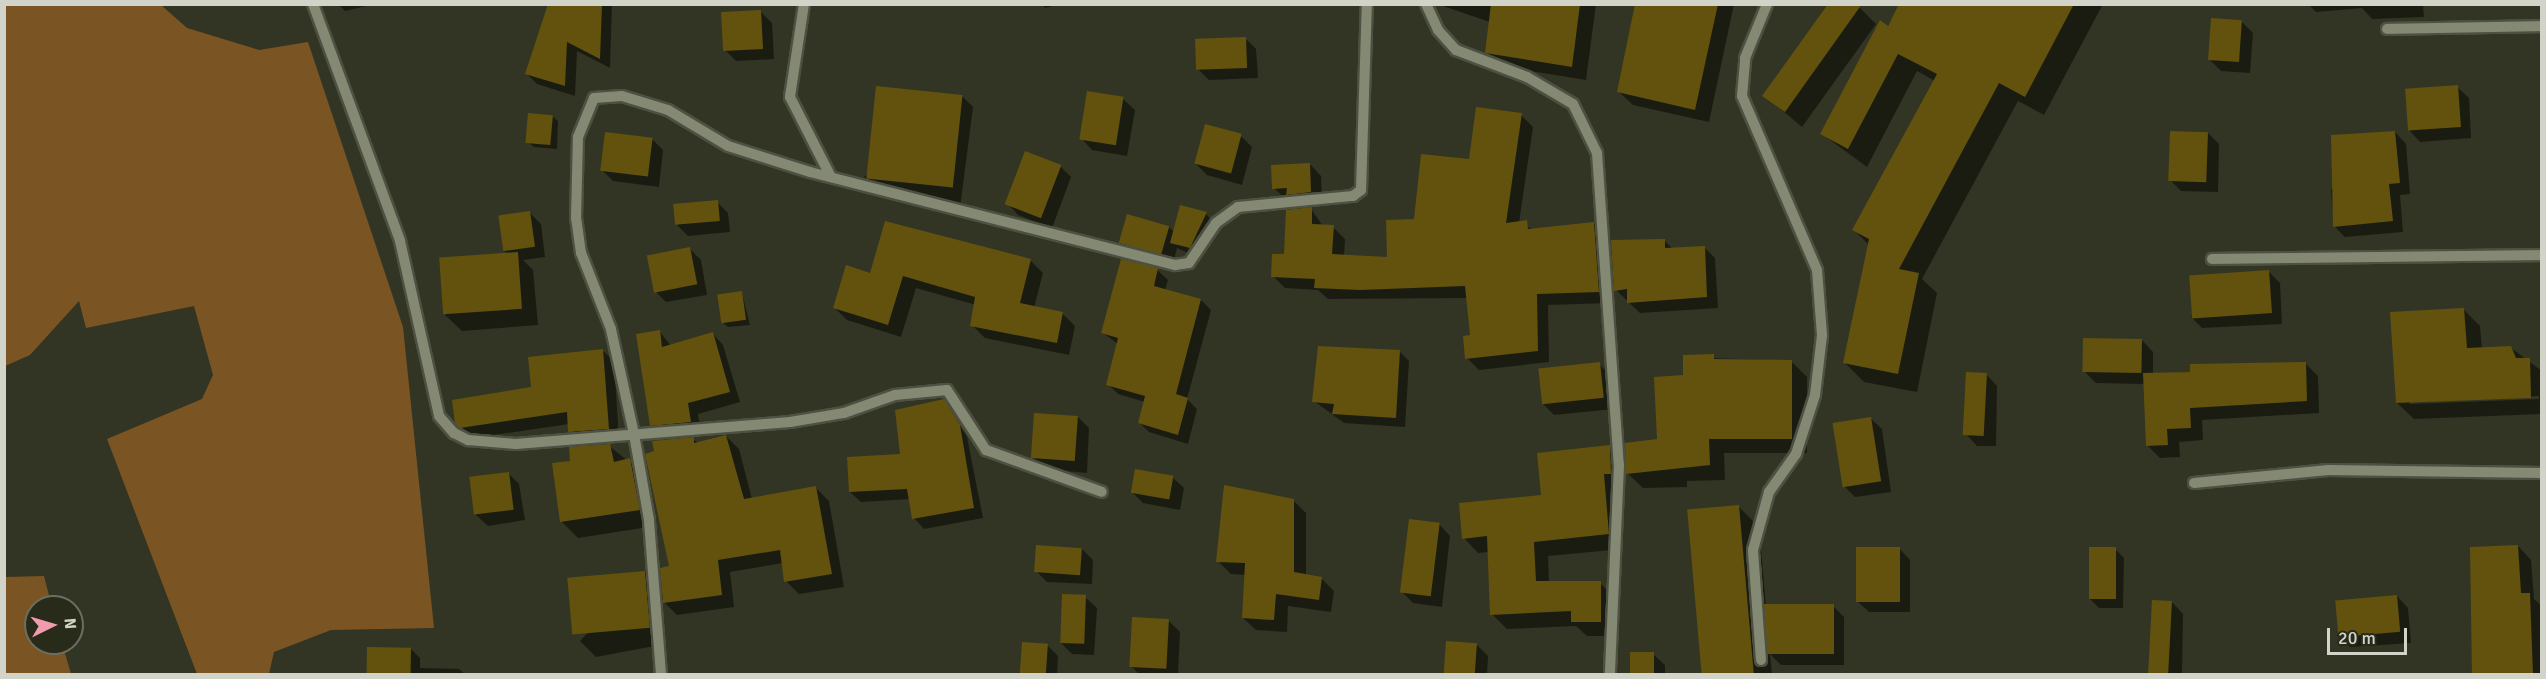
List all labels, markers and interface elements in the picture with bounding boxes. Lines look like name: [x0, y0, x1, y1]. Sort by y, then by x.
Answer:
north arrow: [24, 595, 84, 655]
scale bar: [2330, 616, 2410, 654]
text: N: [59, 617, 80, 630]
text: 20 m: [2338, 627, 2376, 649]

